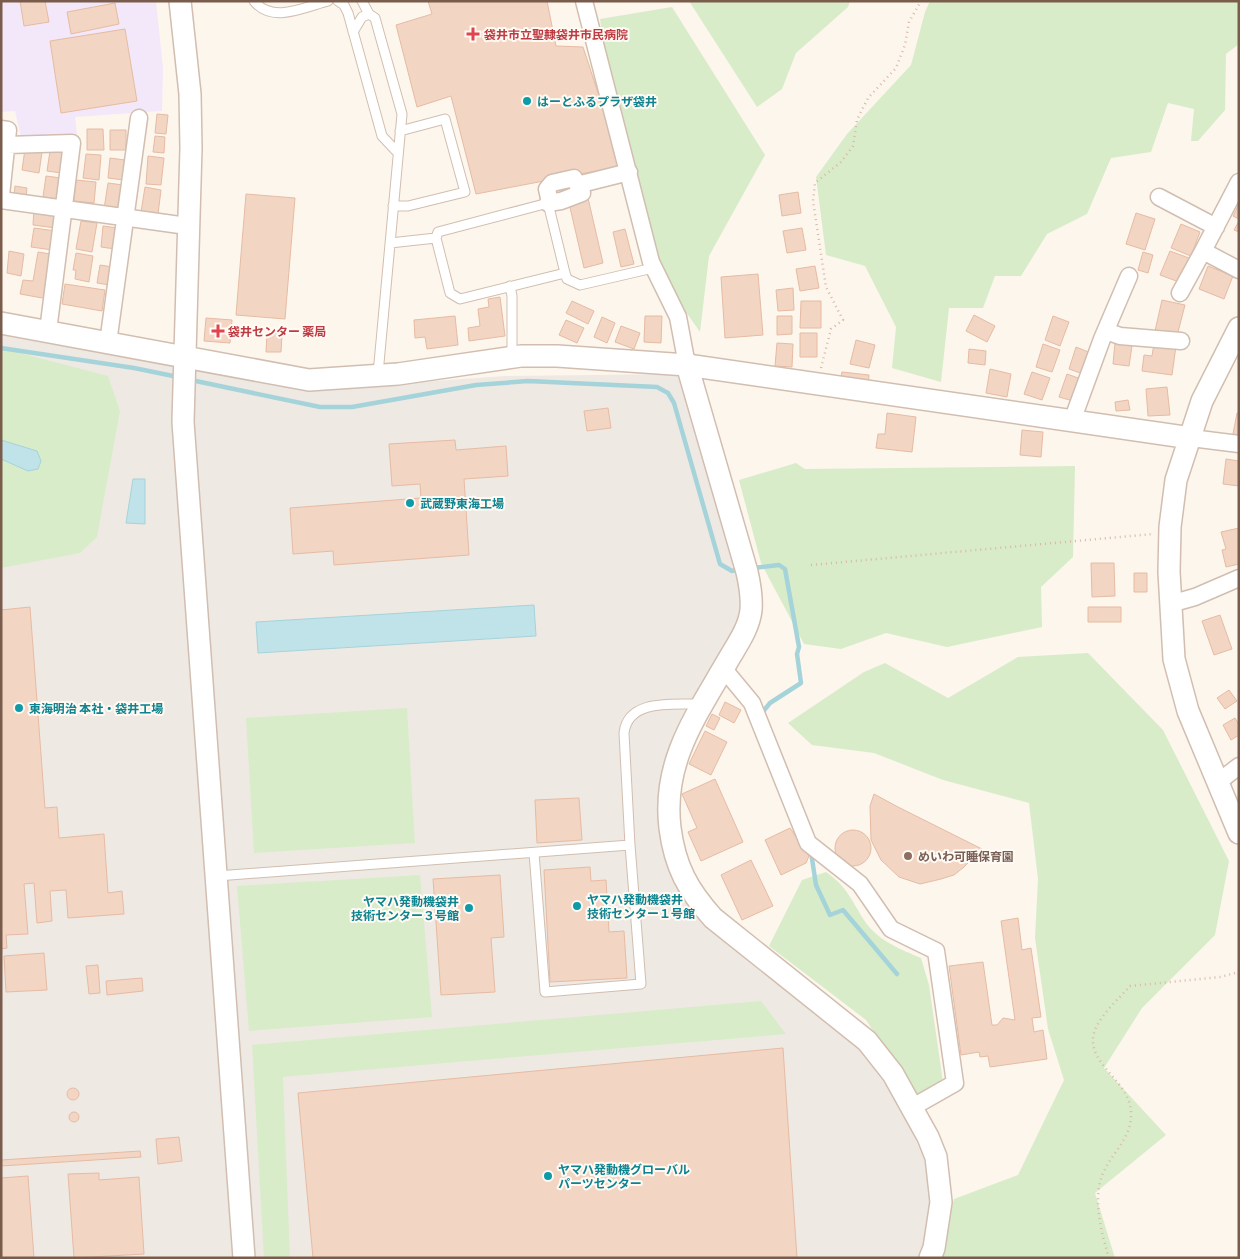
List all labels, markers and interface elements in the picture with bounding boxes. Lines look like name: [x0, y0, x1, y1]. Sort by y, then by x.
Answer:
marker: 袋井市立聖隷袋井市民病院: [466, 27, 480, 41]
place label: 袋井市立聖隷袋井市民病院: [483, 27, 628, 41]
place label: はーとふるプラザ袋井: [537, 94, 657, 108]
marker: はーとふるプラザ袋井: [521, 95, 533, 107]
place label: 袋井センター 薬局: [227, 324, 326, 338]
marker: 袋井センター 薬局: [212, 325, 224, 337]
place label: 武蔵野東海工場: [420, 496, 504, 510]
marker: 武蔵野東海工場: [404, 497, 416, 509]
place label: 東海明治 本社・袋井工場: [29, 701, 163, 715]
marker: 東海明治 本社・袋井工場: [13, 702, 25, 714]
place label: めいわ可睡保育園: [918, 849, 1014, 863]
marker: めいわ可睡保育園: [902, 850, 914, 862]
place label: ヤマハ発動機袋井 技術センター１号館: [587, 892, 695, 920]
place label: ヤマハ発動機袋井 技術センター３号館: [351, 894, 459, 922]
marker: ヤマハ発動機袋井 技術センター１号館: [571, 900, 583, 912]
marker: ヤマハ発動機袋井 技術センター３号館: [463, 902, 475, 914]
place label: ヤマハ発動機グローバル パーツセンター: [558, 1162, 690, 1190]
marker: ヤマハ発動機グローバル パーツセンター: [542, 1170, 554, 1182]

